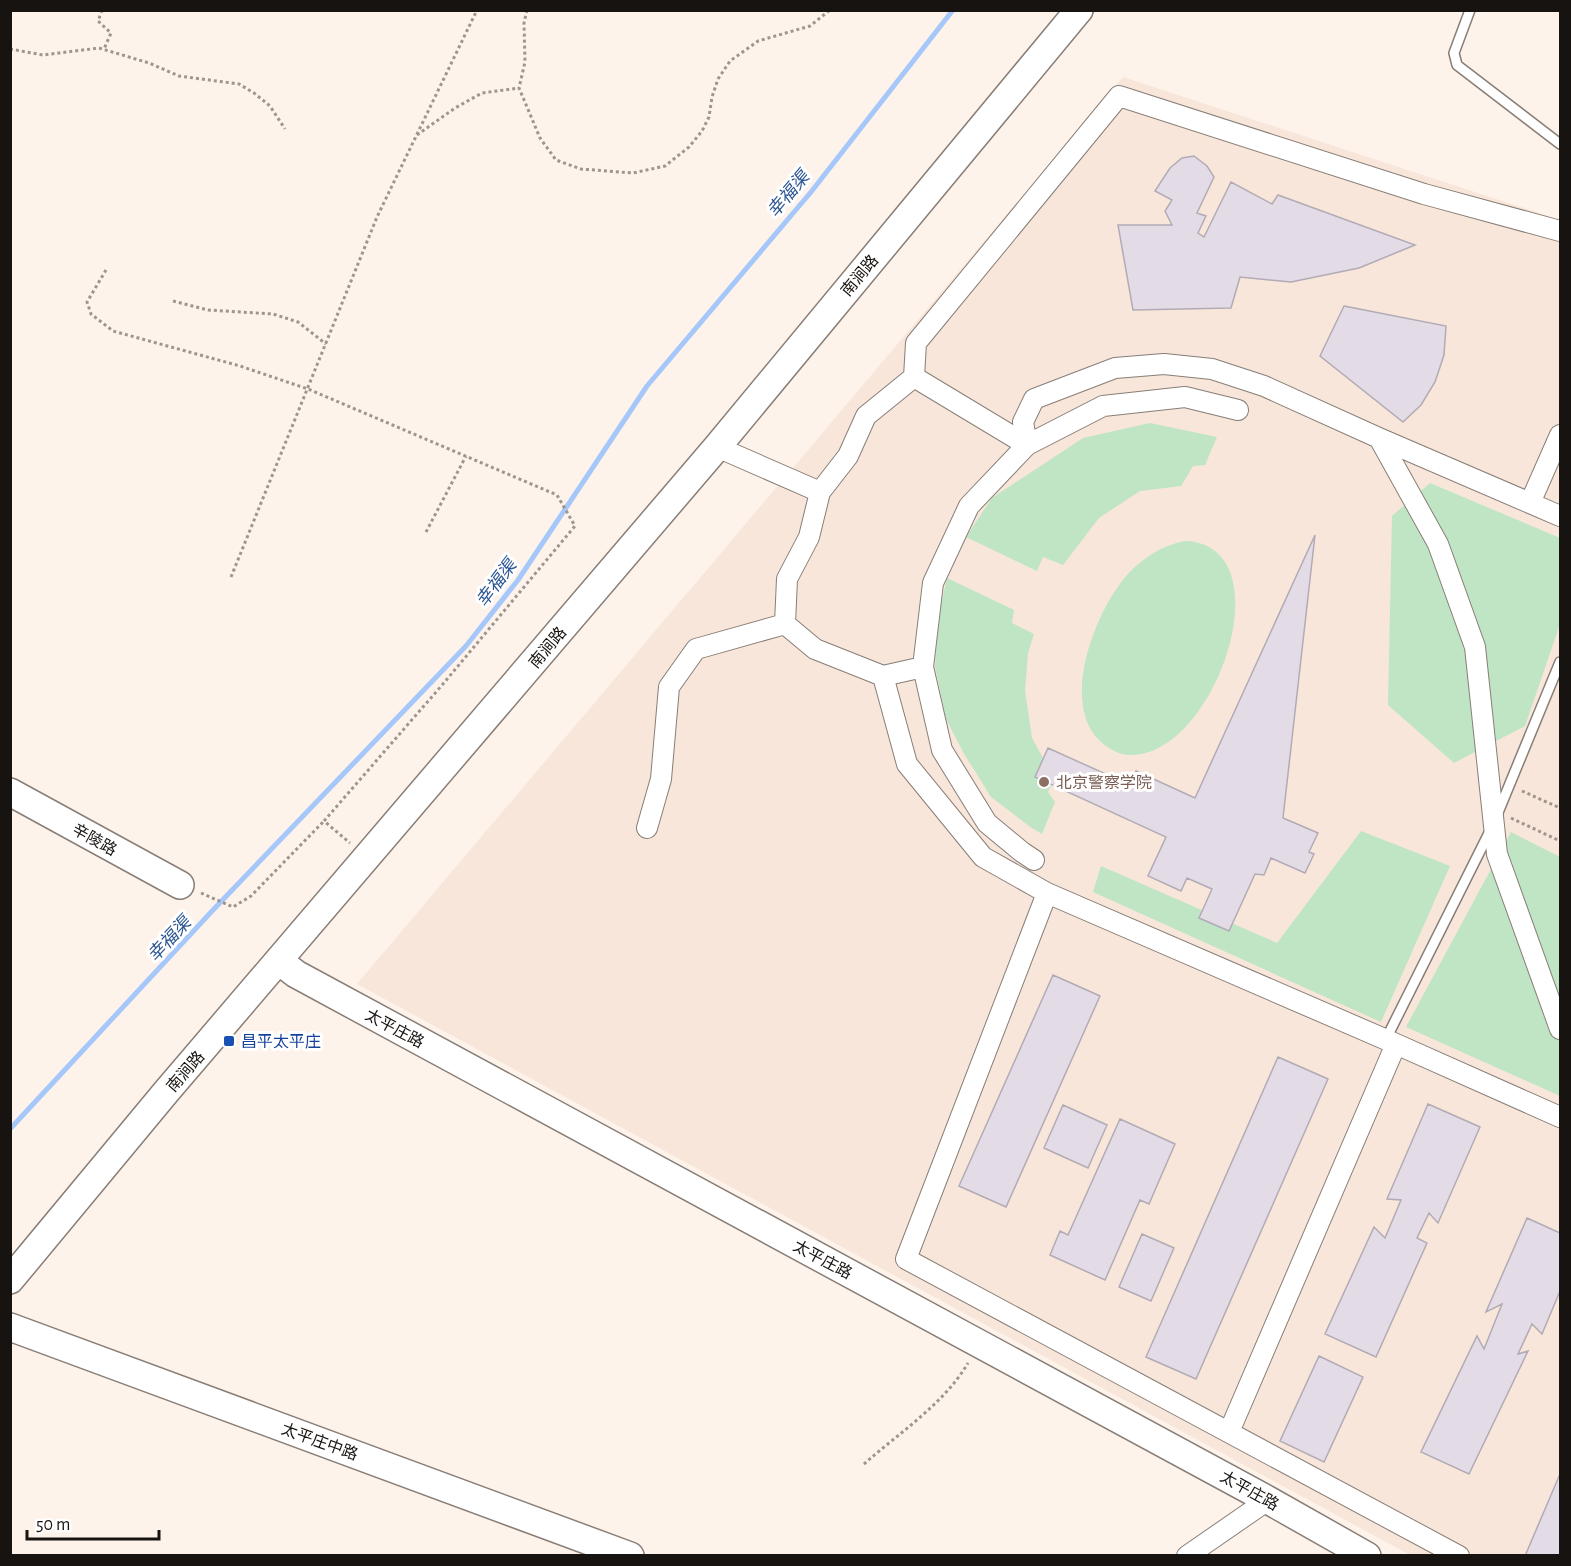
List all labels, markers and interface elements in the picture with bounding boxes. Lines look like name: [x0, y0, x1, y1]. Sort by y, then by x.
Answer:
water label: 幸福渠: [763, 165, 815, 221]
street label: 南涧路: [837, 251, 881, 299]
water label: 幸福渠: [472, 553, 522, 611]
street label: 南涧路: [525, 623, 569, 671]
place label: 北京警察学院: [1056, 774, 1152, 791]
marker: 北京警察学院: [1037, 775, 1051, 789]
street label: 辛陵路: [70, 820, 120, 859]
water label: 幸福渠: [143, 910, 197, 966]
street label: 太平庄路: [363, 1006, 427, 1051]
place label: 昌平太平庄: [241, 1033, 321, 1050]
marker: 昌平太平庄: [222, 1034, 236, 1048]
street label: 南涧路: [163, 1048, 208, 1095]
street label: 太平庄路: [791, 1237, 855, 1282]
street label: 太平庄中路: [279, 1420, 360, 1463]
street label: 太平庄路: [1218, 1467, 1282, 1513]
scale bar: [27, 1503, 159, 1541]
text: 50 m: [36, 1516, 70, 1534]

